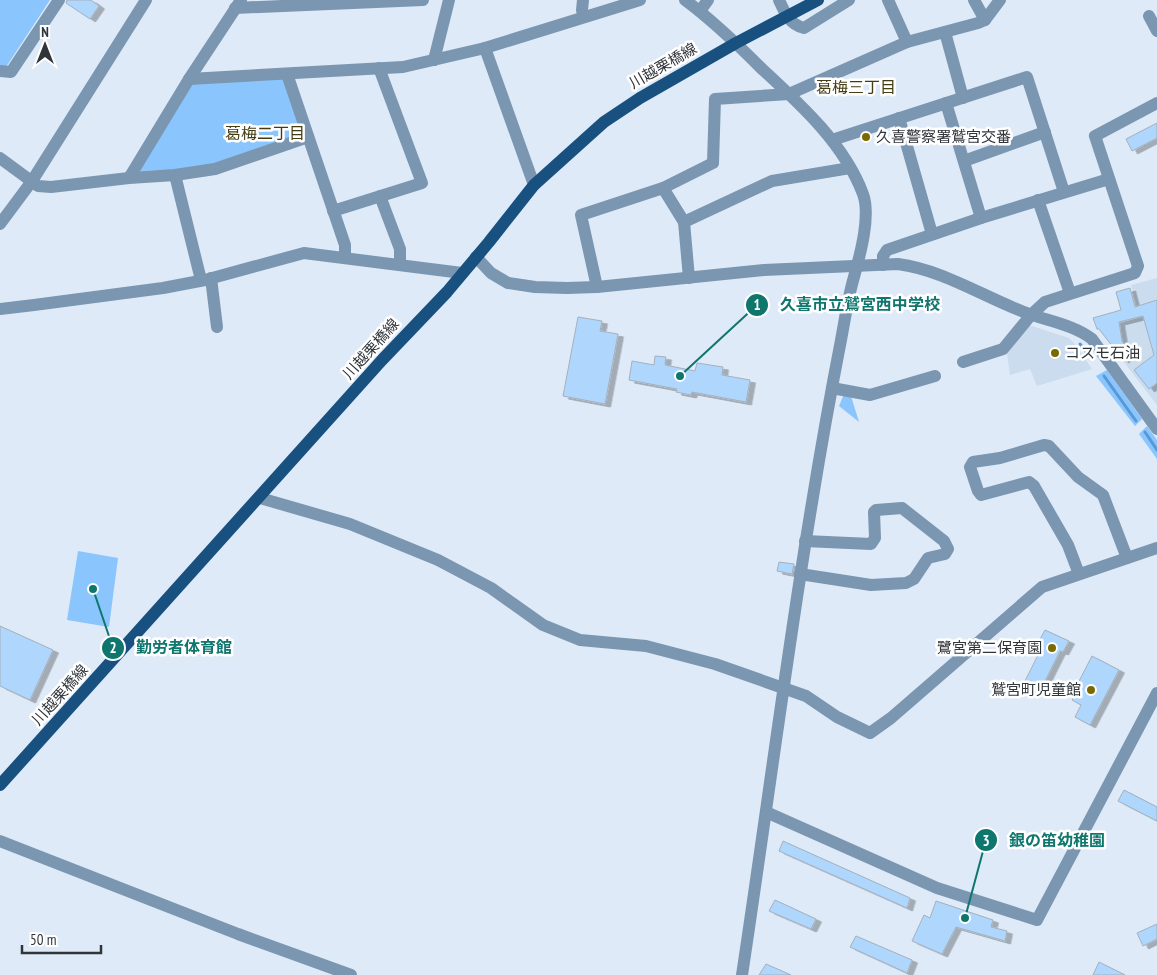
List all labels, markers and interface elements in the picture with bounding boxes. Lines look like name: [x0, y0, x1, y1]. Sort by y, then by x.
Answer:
north arrow: [20, 20, 70, 70]
text: N: [41, 23, 49, 41]
street label: 川越栗橋線: [626, 39, 700, 93]
district label: 葛梅三丁目: [816, 77, 896, 97]
district label: 葛梅二丁目: [225, 123, 305, 143]
place label: 久喜警察署鷲宮交番: [876, 127, 1011, 146]
marker: 久喜警察署鷲宮交番: [860, 131, 872, 143]
callout: 久喜市立鷲宮西中学校: [745, 289, 950, 320]
text: 久喜市立鷲宮西中学校: [780, 294, 940, 314]
text: 1: [753, 295, 761, 314]
street label: 川越栗橋線: [338, 314, 403, 383]
place label: コスモ石油: [1065, 343, 1140, 362]
marker: コスモ石油: [1049, 347, 1061, 359]
callout: 勤労者体育館: [101, 632, 242, 663]
text: 勤労者体育館: [136, 637, 232, 657]
text: 2: [109, 638, 117, 657]
place label: 鷺宮第二保育園: [937, 638, 1042, 657]
marker: 鷺宮第二保育園: [1046, 642, 1058, 654]
street label: 川越栗橋線: [27, 660, 92, 729]
place label: 鷲宮町児童館: [991, 680, 1081, 699]
marker: 鷲宮町児童館: [1085, 684, 1097, 696]
callout: 銀の笛幼稚園: [974, 825, 1115, 856]
text: 銀の笛幼稚園: [1009, 830, 1105, 850]
text: 3: [982, 831, 990, 850]
scale bar: [22, 922, 101, 954]
text: 50 m: [30, 930, 56, 949]

